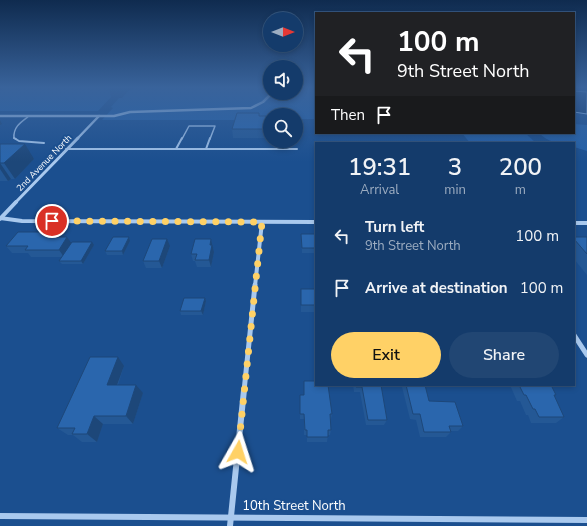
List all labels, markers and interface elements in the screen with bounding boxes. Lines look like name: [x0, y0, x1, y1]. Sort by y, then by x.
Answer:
north arrow: [263, 12, 303, 52]
map controls: [263, 12, 303, 148]
text: 100 m: [397, 23, 480, 61]
icon: left: [331, 28, 383, 80]
text: 9th Street North: [397, 59, 529, 83]
button: sound: [263, 60, 303, 100]
icon: arrive: [373, 104, 395, 126]
text: Then: [331, 105, 365, 125]
button: search: [263, 108, 303, 148]
street label: 2nd Avenue North: [14, 132, 74, 194]
text: 19:31: [348, 151, 411, 183]
text: 3: [448, 151, 462, 183]
text: 200: [499, 151, 542, 183]
text: Arrival: [360, 181, 399, 199]
text: min: [444, 181, 466, 199]
text: m: [515, 181, 526, 199]
pin: [35, 204, 69, 238]
icon: arrive: [41, 210, 63, 232]
text: Turn left: [365, 217, 424, 237]
icon: left: [331, 225, 353, 247]
text: 100 m: [515, 226, 559, 246]
text: 9th Street North: [365, 237, 461, 255]
icon: arrive: [331, 277, 353, 299]
text: Arrive at destination: [365, 278, 508, 298]
text: 100 m: [520, 278, 563, 298]
button: Exit: [331, 332, 441, 378]
button: Share: [449, 332, 559, 378]
position arrow: [217, 431, 259, 473]
street label: 10th Street North: [242, 497, 346, 515]

